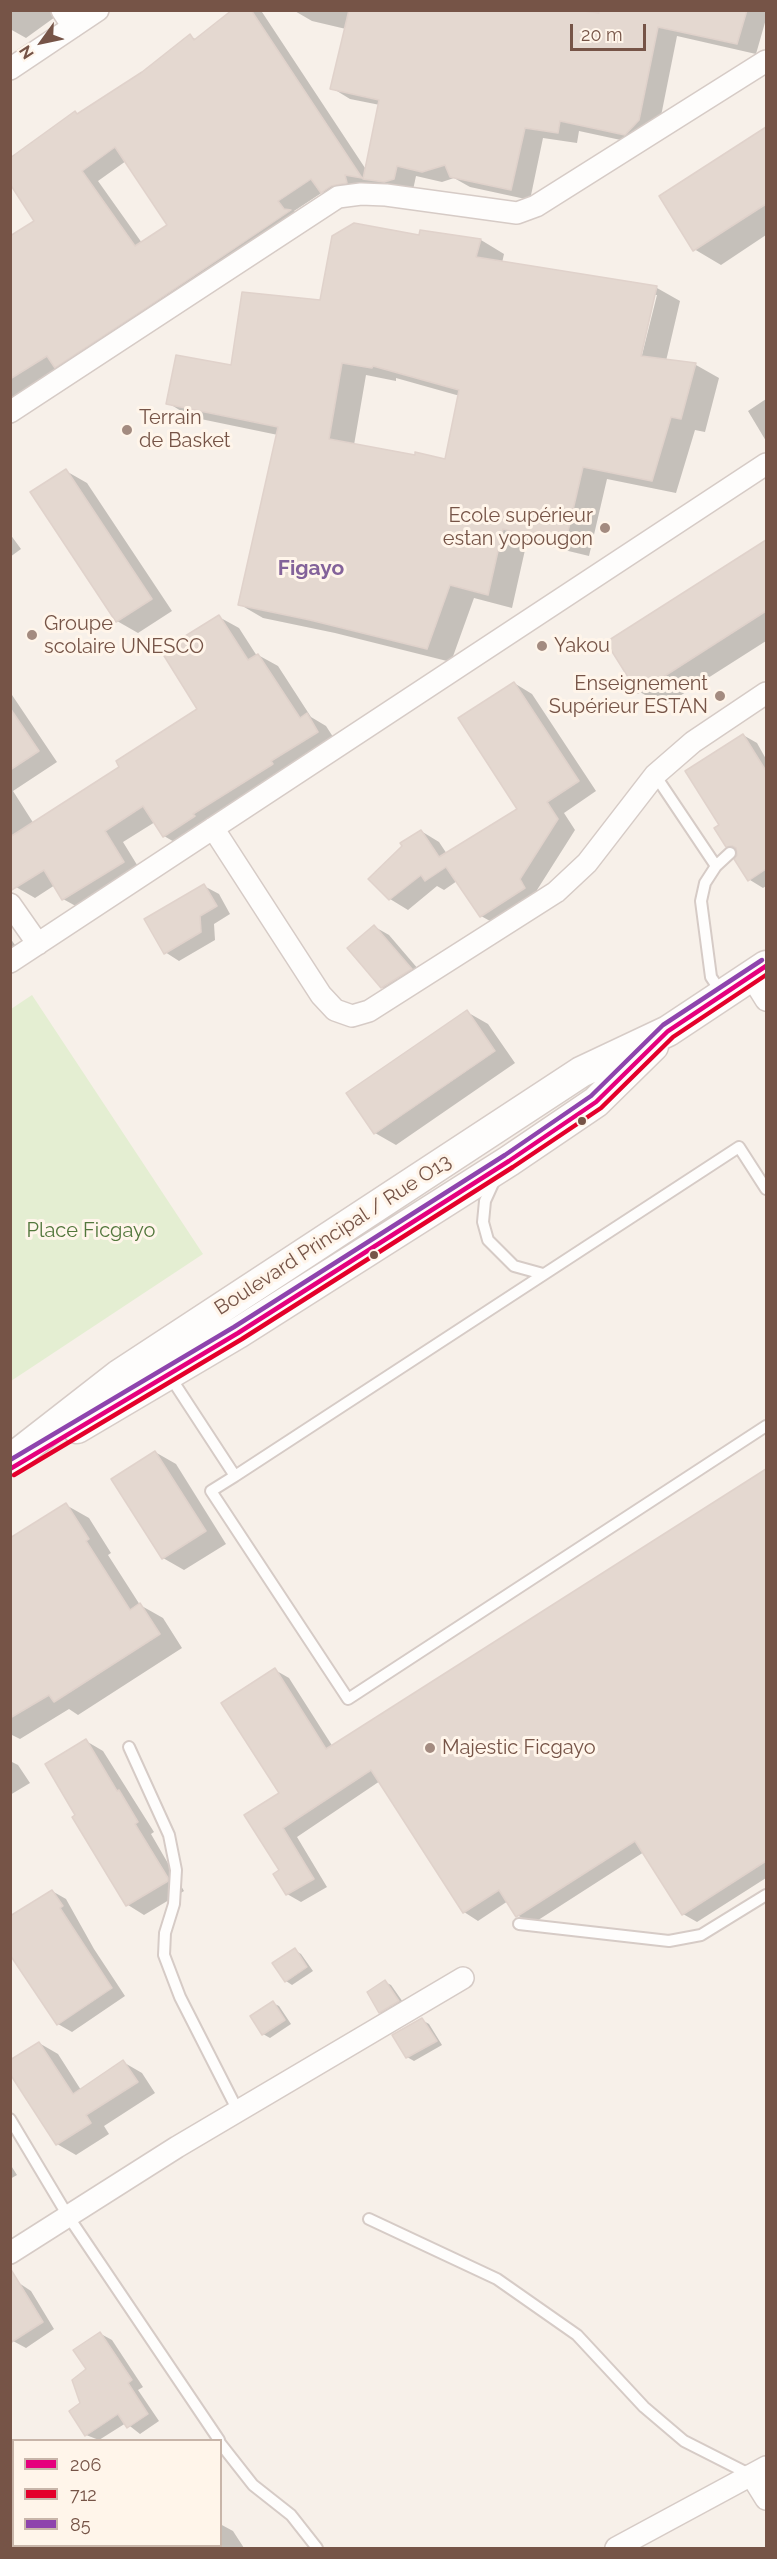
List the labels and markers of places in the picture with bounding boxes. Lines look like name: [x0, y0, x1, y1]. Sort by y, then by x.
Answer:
place label: Terrain de Basket: [139, 406, 231, 453]
marker: Terrain de Basket: [120, 423, 134, 437]
place label: Ecole supérieur estan yopougon: [443, 504, 593, 551]
marker: Ecole supérieur estan yopougon: [598, 521, 612, 535]
place label: Groupe scolaire UNESCO: [44, 612, 204, 659]
marker: Groupe scolaire UNESCO: [25, 628, 39, 642]
place label: Yakou: [554, 634, 610, 658]
marker: Yakou: [535, 639, 549, 653]
place label: Enseignement Supérieur ESTAN: [549, 672, 708, 719]
marker: Enseignement Supérieur ESTAN: [713, 689, 727, 703]
unlabelled marker: [576, 1115, 588, 1127]
unlabelled marker: [368, 1249, 380, 1261]
place label: Majestic Ficgayo: [442, 1736, 596, 1760]
marker: Majestic Ficgayo: [423, 1741, 437, 1755]

